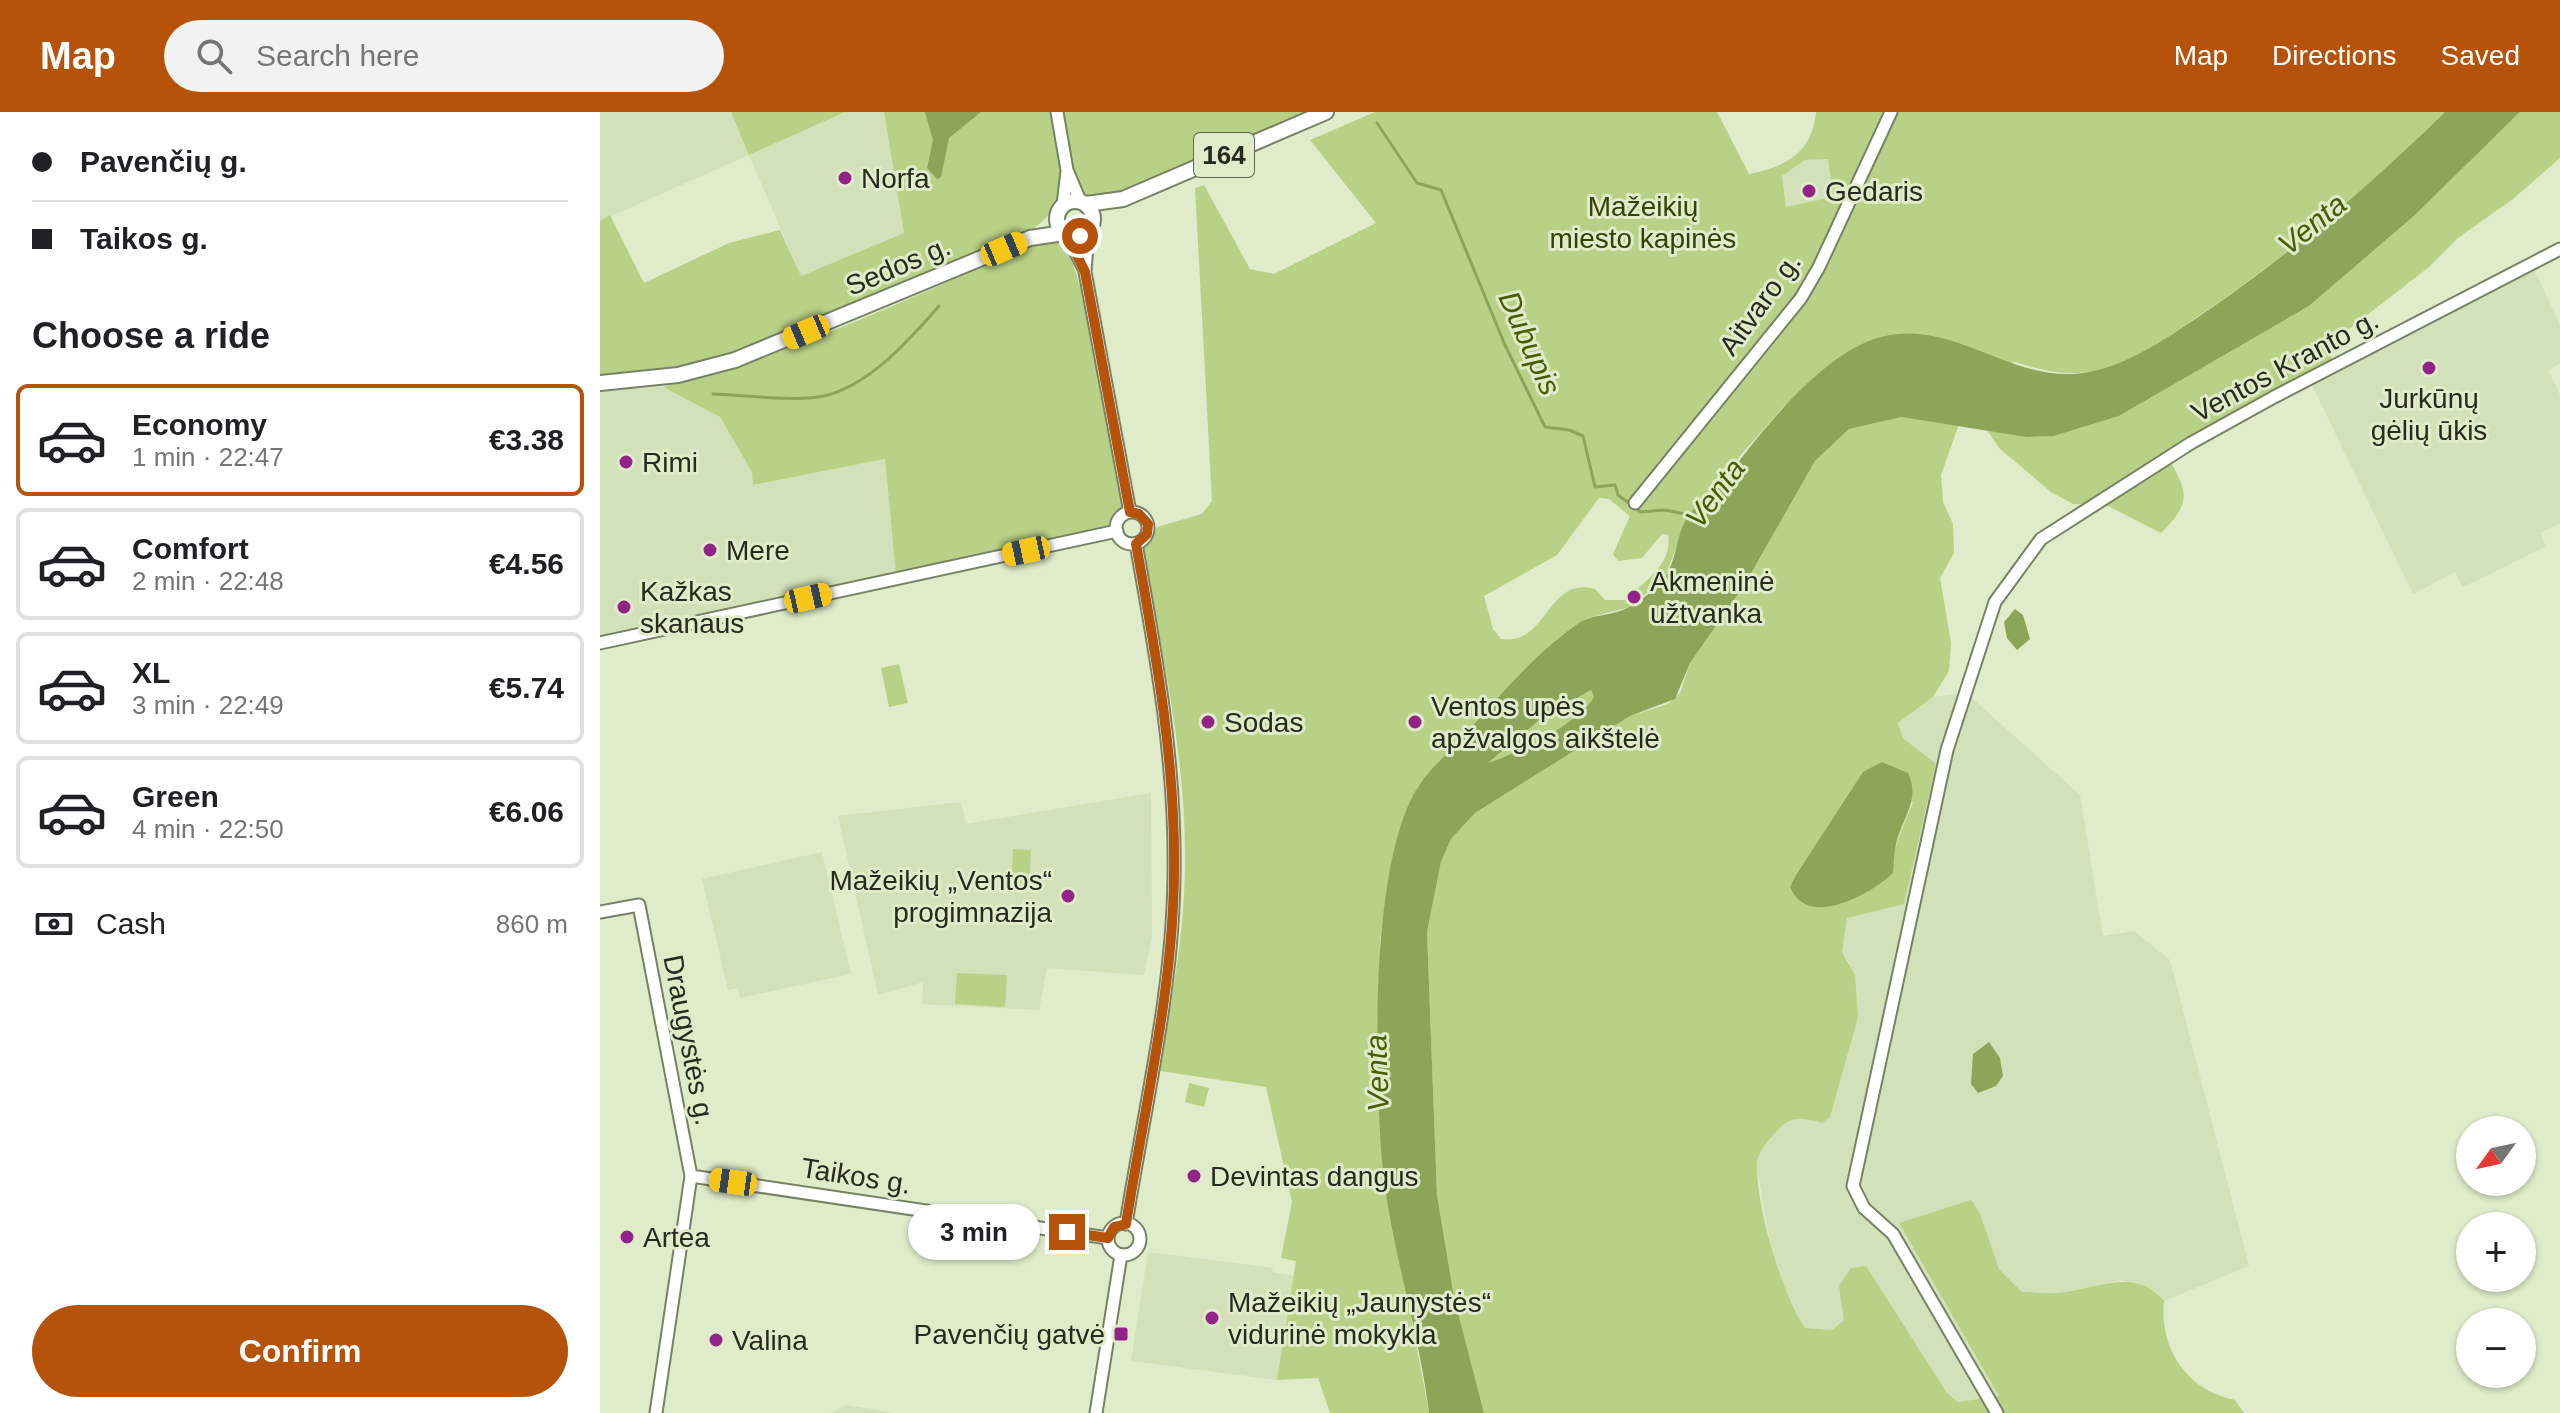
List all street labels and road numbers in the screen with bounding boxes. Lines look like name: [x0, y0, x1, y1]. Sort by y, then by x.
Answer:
road number: 164: [1194, 133, 1254, 177]
street label: Sedos g.: [841, 230, 955, 302]
street label: Aitvaro g.: [1713, 247, 1807, 361]
street label: Ventos Kranto g.: [2186, 304, 2384, 428]
street label: Draugystės g.: [657, 952, 721, 1128]
street label: Taikos g.: [799, 1152, 913, 1200]

